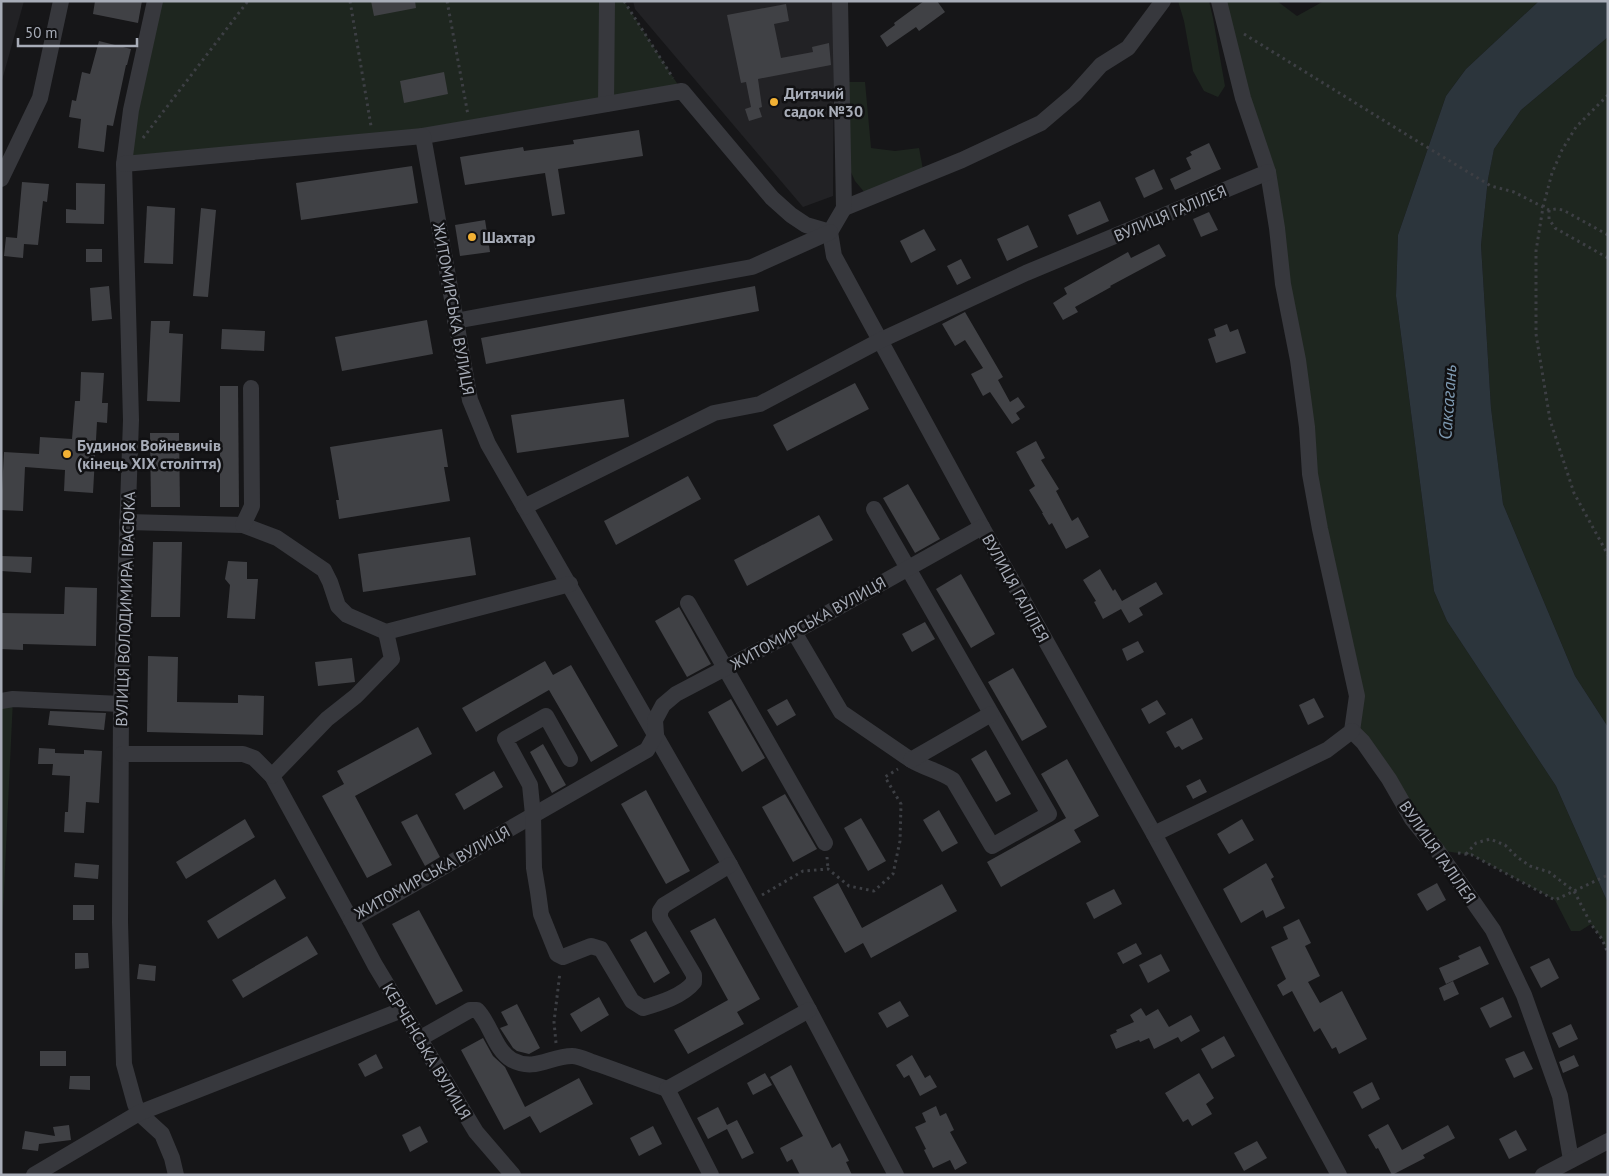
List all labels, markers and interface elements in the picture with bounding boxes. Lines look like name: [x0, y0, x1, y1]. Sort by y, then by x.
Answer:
scale bar: [18, 15, 136, 47]
text: 50 m: [25, 23, 58, 42]
place label: Дитячий садок №30: [784, 83, 863, 121]
marker: Дитячий садок №30: [768, 96, 780, 108]
street label: ВУЛИЦЯ ГАЛІЛЕЯ: [1111, 180, 1229, 246]
street label: ЖИТОМИРСЬКА ВУЛИЦЯ: [429, 220, 479, 397]
place label: Шахтар: [482, 227, 536, 247]
marker: Шахтар: [466, 231, 478, 243]
water label: Саксагань: [1433, 364, 1462, 440]
place label: Будинок Войневичів (кінець ХІХ століття): [77, 435, 222, 473]
marker: Будинок Войневичів (кінець ХІХ століття): [61, 448, 73, 460]
street label: ВУЛИЦЯ ВОЛОДИМИРА ІВАСЮКА: [111, 491, 139, 727]
street label: ВУЛИЦЯ ГАЛІЛЕЯ: [978, 530, 1054, 646]
street label: ЖИТОМИРСЬКА ВУЛИЦЯ: [726, 572, 889, 675]
street label: ВУЛИЦЯ ГАЛІЛЕЯ: [1395, 797, 1481, 907]
street label: ЖИТОМИРСЬКА ВУЛИЦЯ: [350, 821, 513, 924]
street label: КЕРЧЕНСЬКА ВУЛИЦЯ: [378, 979, 476, 1123]

